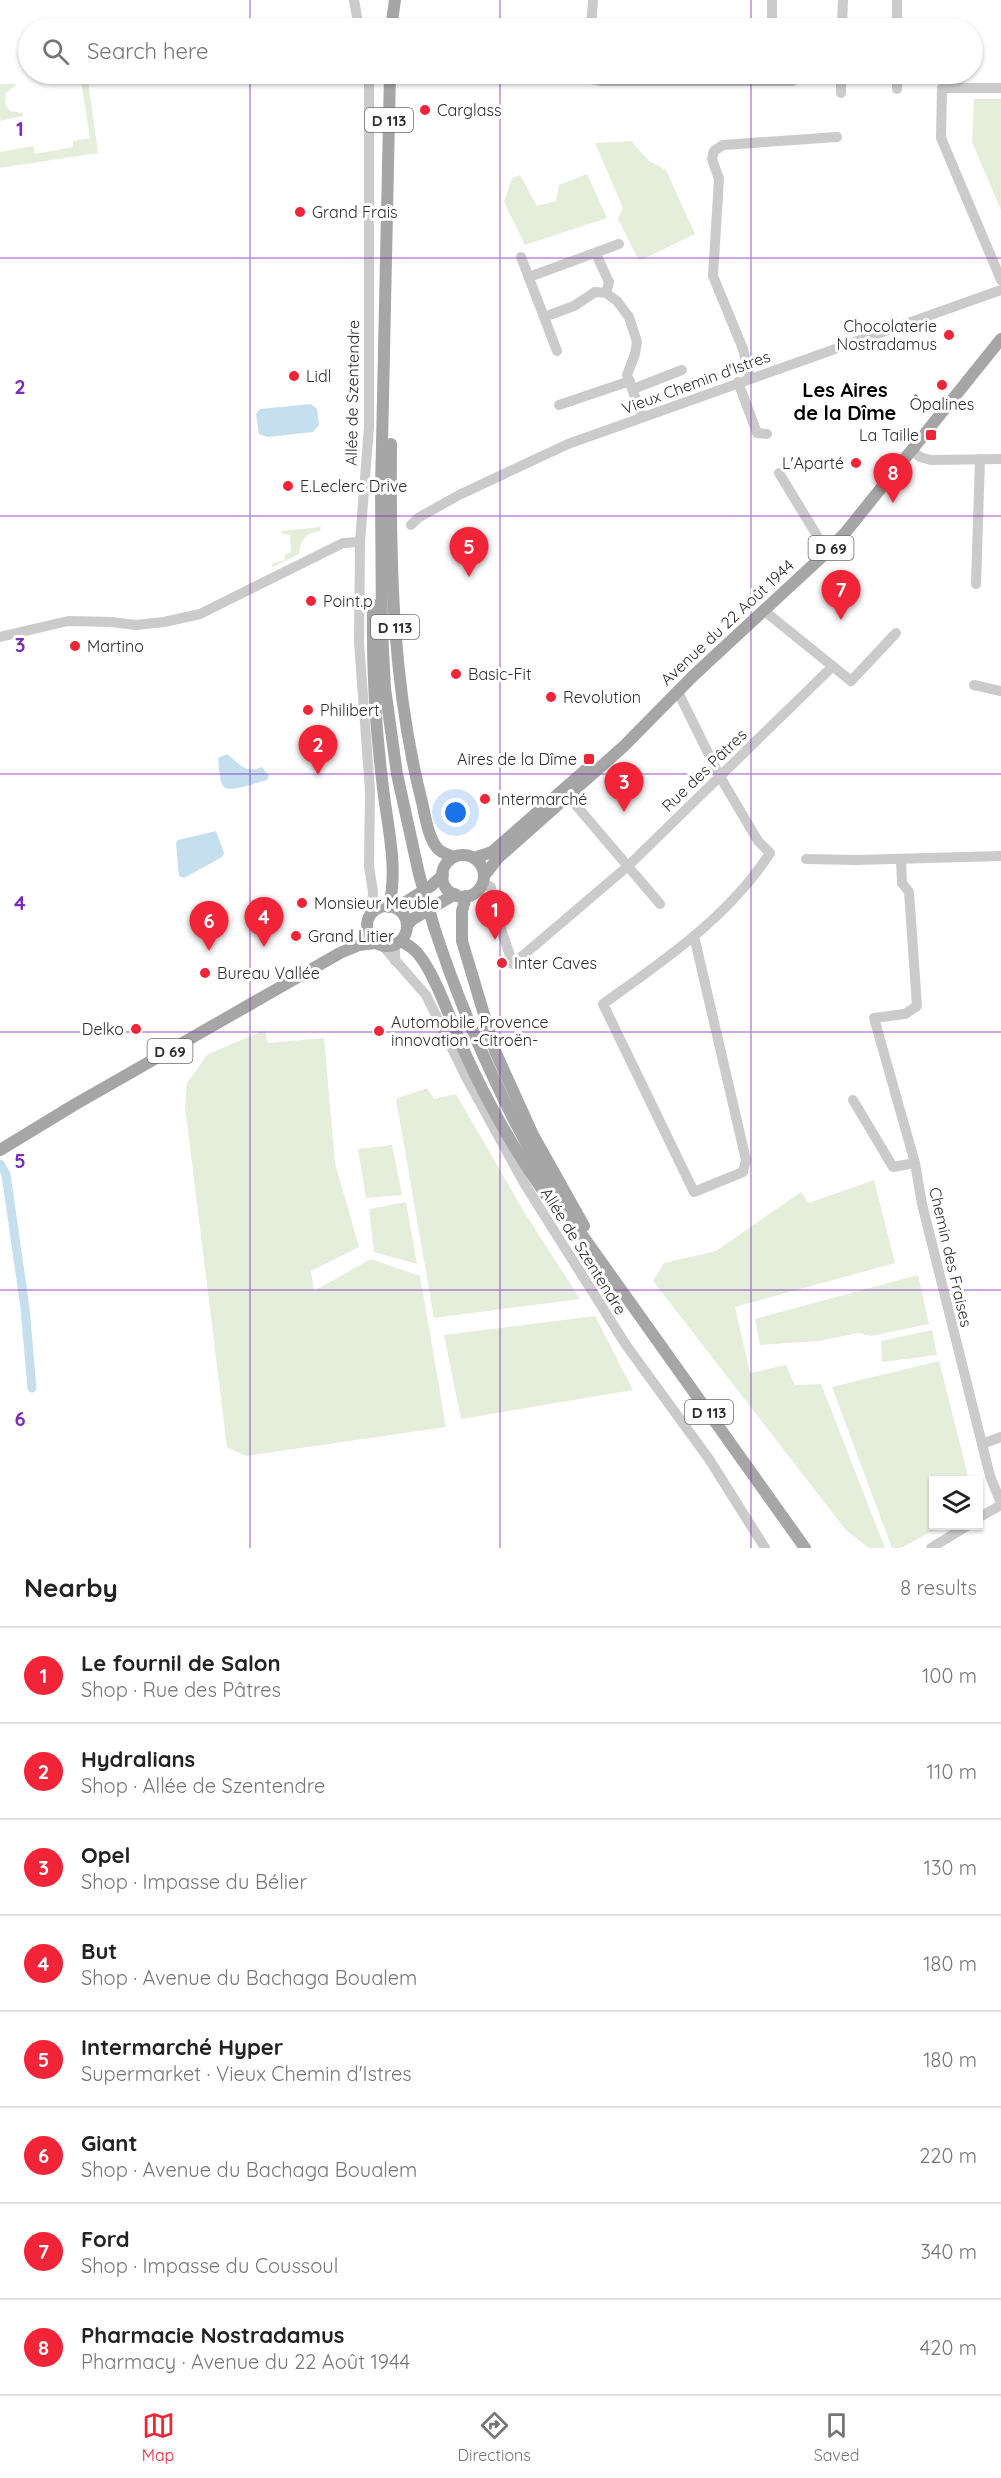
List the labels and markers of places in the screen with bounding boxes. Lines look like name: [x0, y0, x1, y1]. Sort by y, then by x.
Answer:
place label: Carglass: [437, 100, 501, 120]
marker: Carglass: [418, 103, 432, 117]
place label: Grand Frais: [312, 202, 398, 222]
marker: Grand Frais: [293, 205, 307, 219]
place label: Chocolaterie Nostradamus: [837, 316, 937, 354]
marker: Chocolaterie Nostradamus: [942, 328, 956, 342]
place label: Lidl: [306, 366, 331, 386]
marker: Lidl: [287, 369, 301, 383]
marker: Ôpalines: [935, 378, 949, 392]
place label: Ôpalines: [910, 394, 974, 414]
place label: La Taille: [859, 425, 919, 445]
marker: La Taille: [924, 428, 938, 442]
place label: L'Aparté: [782, 453, 844, 473]
pin: 8: [874, 454, 912, 503]
marker: L'Aparté: [849, 456, 863, 470]
place label: E.Leclerc Drive: [300, 476, 407, 496]
marker: E.Leclerc Drive: [281, 479, 295, 493]
pin: 5: [450, 528, 488, 577]
pin: 7: [822, 570, 860, 620]
place label: Point.p: [323, 591, 373, 611]
marker: Point.p: [304, 594, 318, 608]
place label: Martino: [87, 636, 144, 656]
marker: Martino: [68, 639, 82, 653]
place label: Basic-Fit: [468, 664, 531, 684]
marker: Basic-Fit: [449, 667, 463, 681]
place label: Revolution: [563, 687, 641, 707]
marker: Revolution: [544, 690, 558, 704]
place label: Philibert: [320, 700, 379, 720]
marker: Philibert: [301, 703, 315, 717]
pin: 2: [298, 726, 338, 775]
place label: Aires de la Dîme: [457, 749, 577, 769]
marker: Aires de la Dîme: [582, 752, 596, 766]
pin: 3: [604, 762, 644, 812]
place label: Intermarché: [497, 789, 587, 809]
marker: Intermarché: [478, 792, 492, 806]
pin: 1: [476, 890, 514, 940]
place label: Monsieur Meuble: [314, 893, 439, 913]
marker: Monsieur Meuble: [295, 896, 309, 910]
pin: 4: [244, 898, 284, 947]
pin: 6: [190, 902, 228, 951]
place label: Grand Litier: [308, 926, 394, 946]
marker: Grand Litier: [289, 929, 303, 943]
place label: Inter Caves: [514, 953, 597, 973]
marker: Inter Caves: [495, 956, 509, 970]
place label: Bureau Vallée: [217, 963, 320, 983]
marker: Bureau Vallée: [198, 966, 212, 980]
place label: Automobile Provence innovation -Citroën-: [391, 1012, 549, 1050]
place label: Delko: [82, 1019, 124, 1039]
marker: Delko: [129, 1022, 143, 1036]
marker: Automobile Provence innovation -Citroën-: [372, 1024, 386, 1038]

